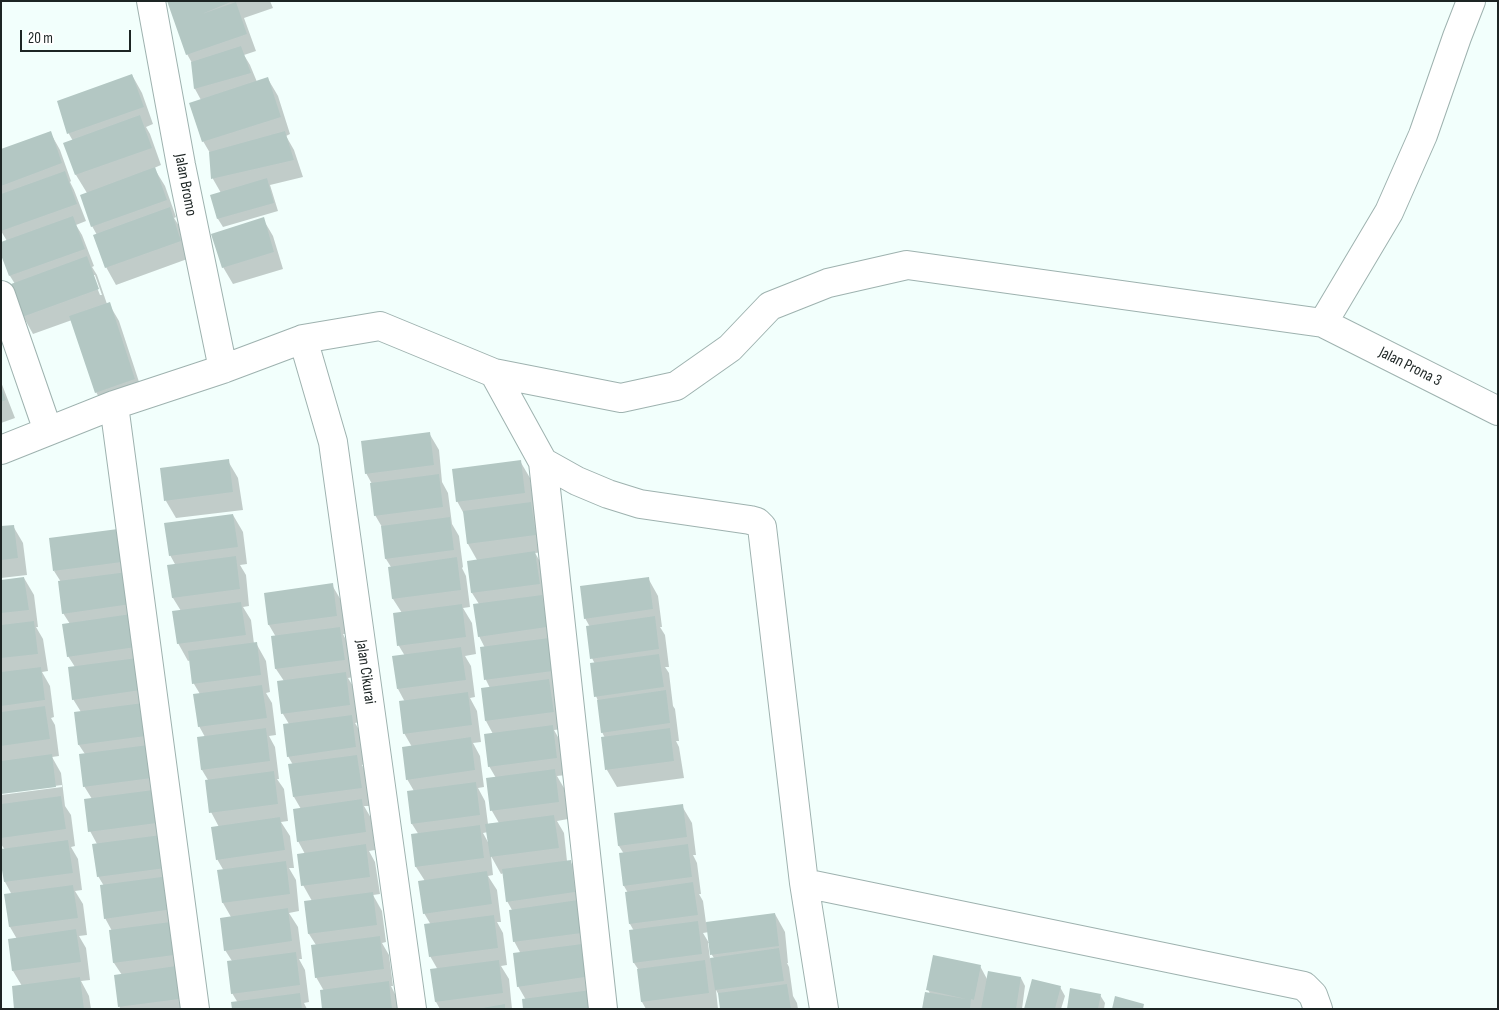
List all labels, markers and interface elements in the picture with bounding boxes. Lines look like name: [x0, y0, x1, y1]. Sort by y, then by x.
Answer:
scale bar: [22, 20, 134, 52]
text: 20 m: [28, 29, 53, 48]
street label: Jalan Bromo: [170, 152, 200, 218]
street label: Jalan Prona 3: [1375, 343, 1445, 391]
street label: Jalan Cikurai: [351, 638, 379, 706]

